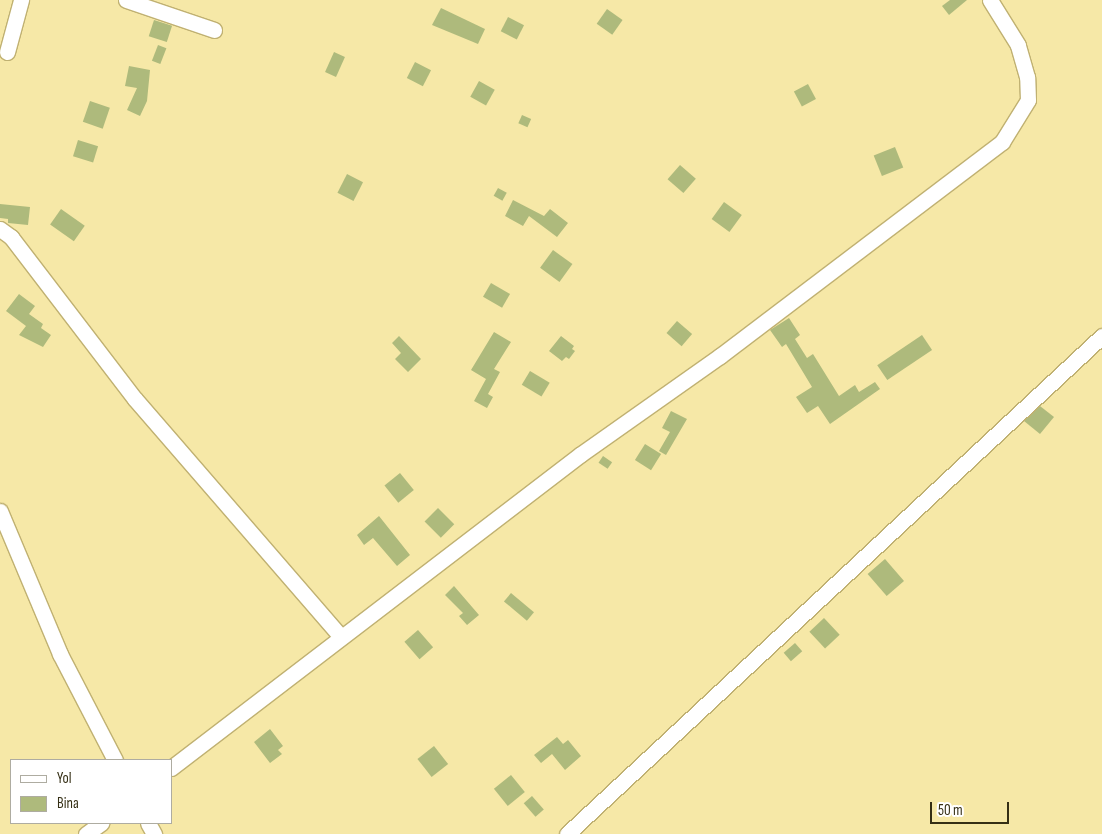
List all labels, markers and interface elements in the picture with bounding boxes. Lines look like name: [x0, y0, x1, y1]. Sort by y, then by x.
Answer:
legend: [10, 759, 172, 824]
text: Yol: [57, 769, 72, 788]
scale bar: [932, 792, 1011, 824]
text: Bina: [57, 794, 79, 813]
text: 50 m: [938, 801, 963, 820]

